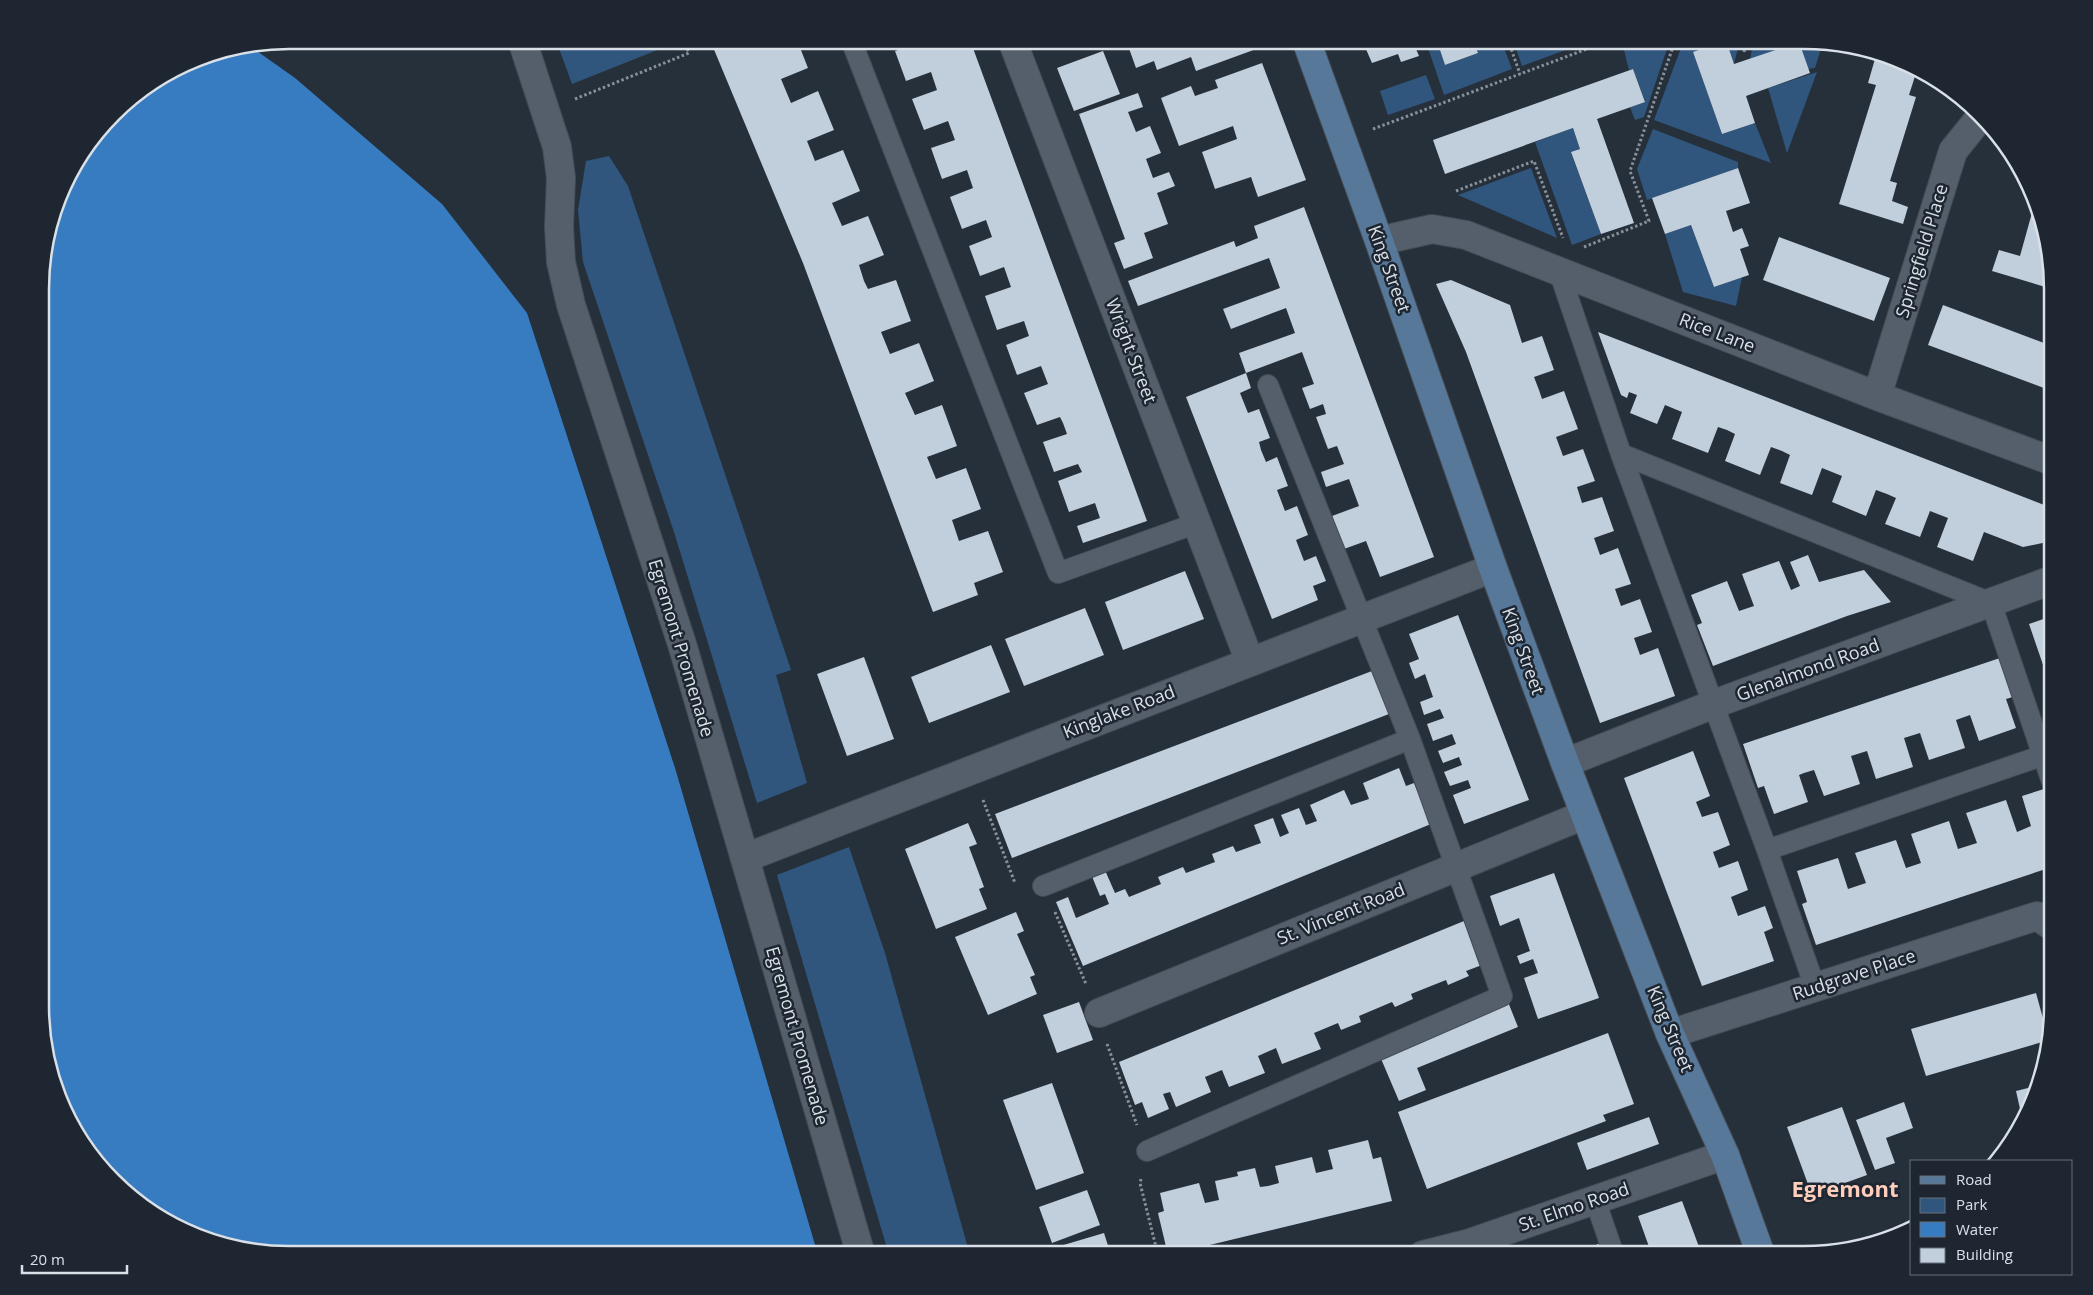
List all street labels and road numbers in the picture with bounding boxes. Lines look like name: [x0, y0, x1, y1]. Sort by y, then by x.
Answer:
street label: Springfield Place: [1889, 181, 1953, 321]
street label: King Street: [1363, 222, 1417, 316]
street label: Wright Street: [1101, 295, 1163, 407]
street label: Rice Lane: [1676, 307, 1759, 358]
street label: Egremont Promenade: [643, 556, 720, 740]
street label: King Street: [1497, 604, 1551, 698]
street label: Glenalmond Road: [1733, 632, 1882, 706]
street label: Kinglake Road: [1059, 679, 1178, 743]
street label: St. Vincent Road: [1273, 877, 1408, 950]
street label: Rudgrave Place: [1789, 943, 1918, 1005]
street label: Egremont Promenade: [761, 944, 835, 1128]
street label: King Street: [1642, 982, 1700, 1075]
street label: St. Elmo Road: [1515, 1176, 1632, 1236]

